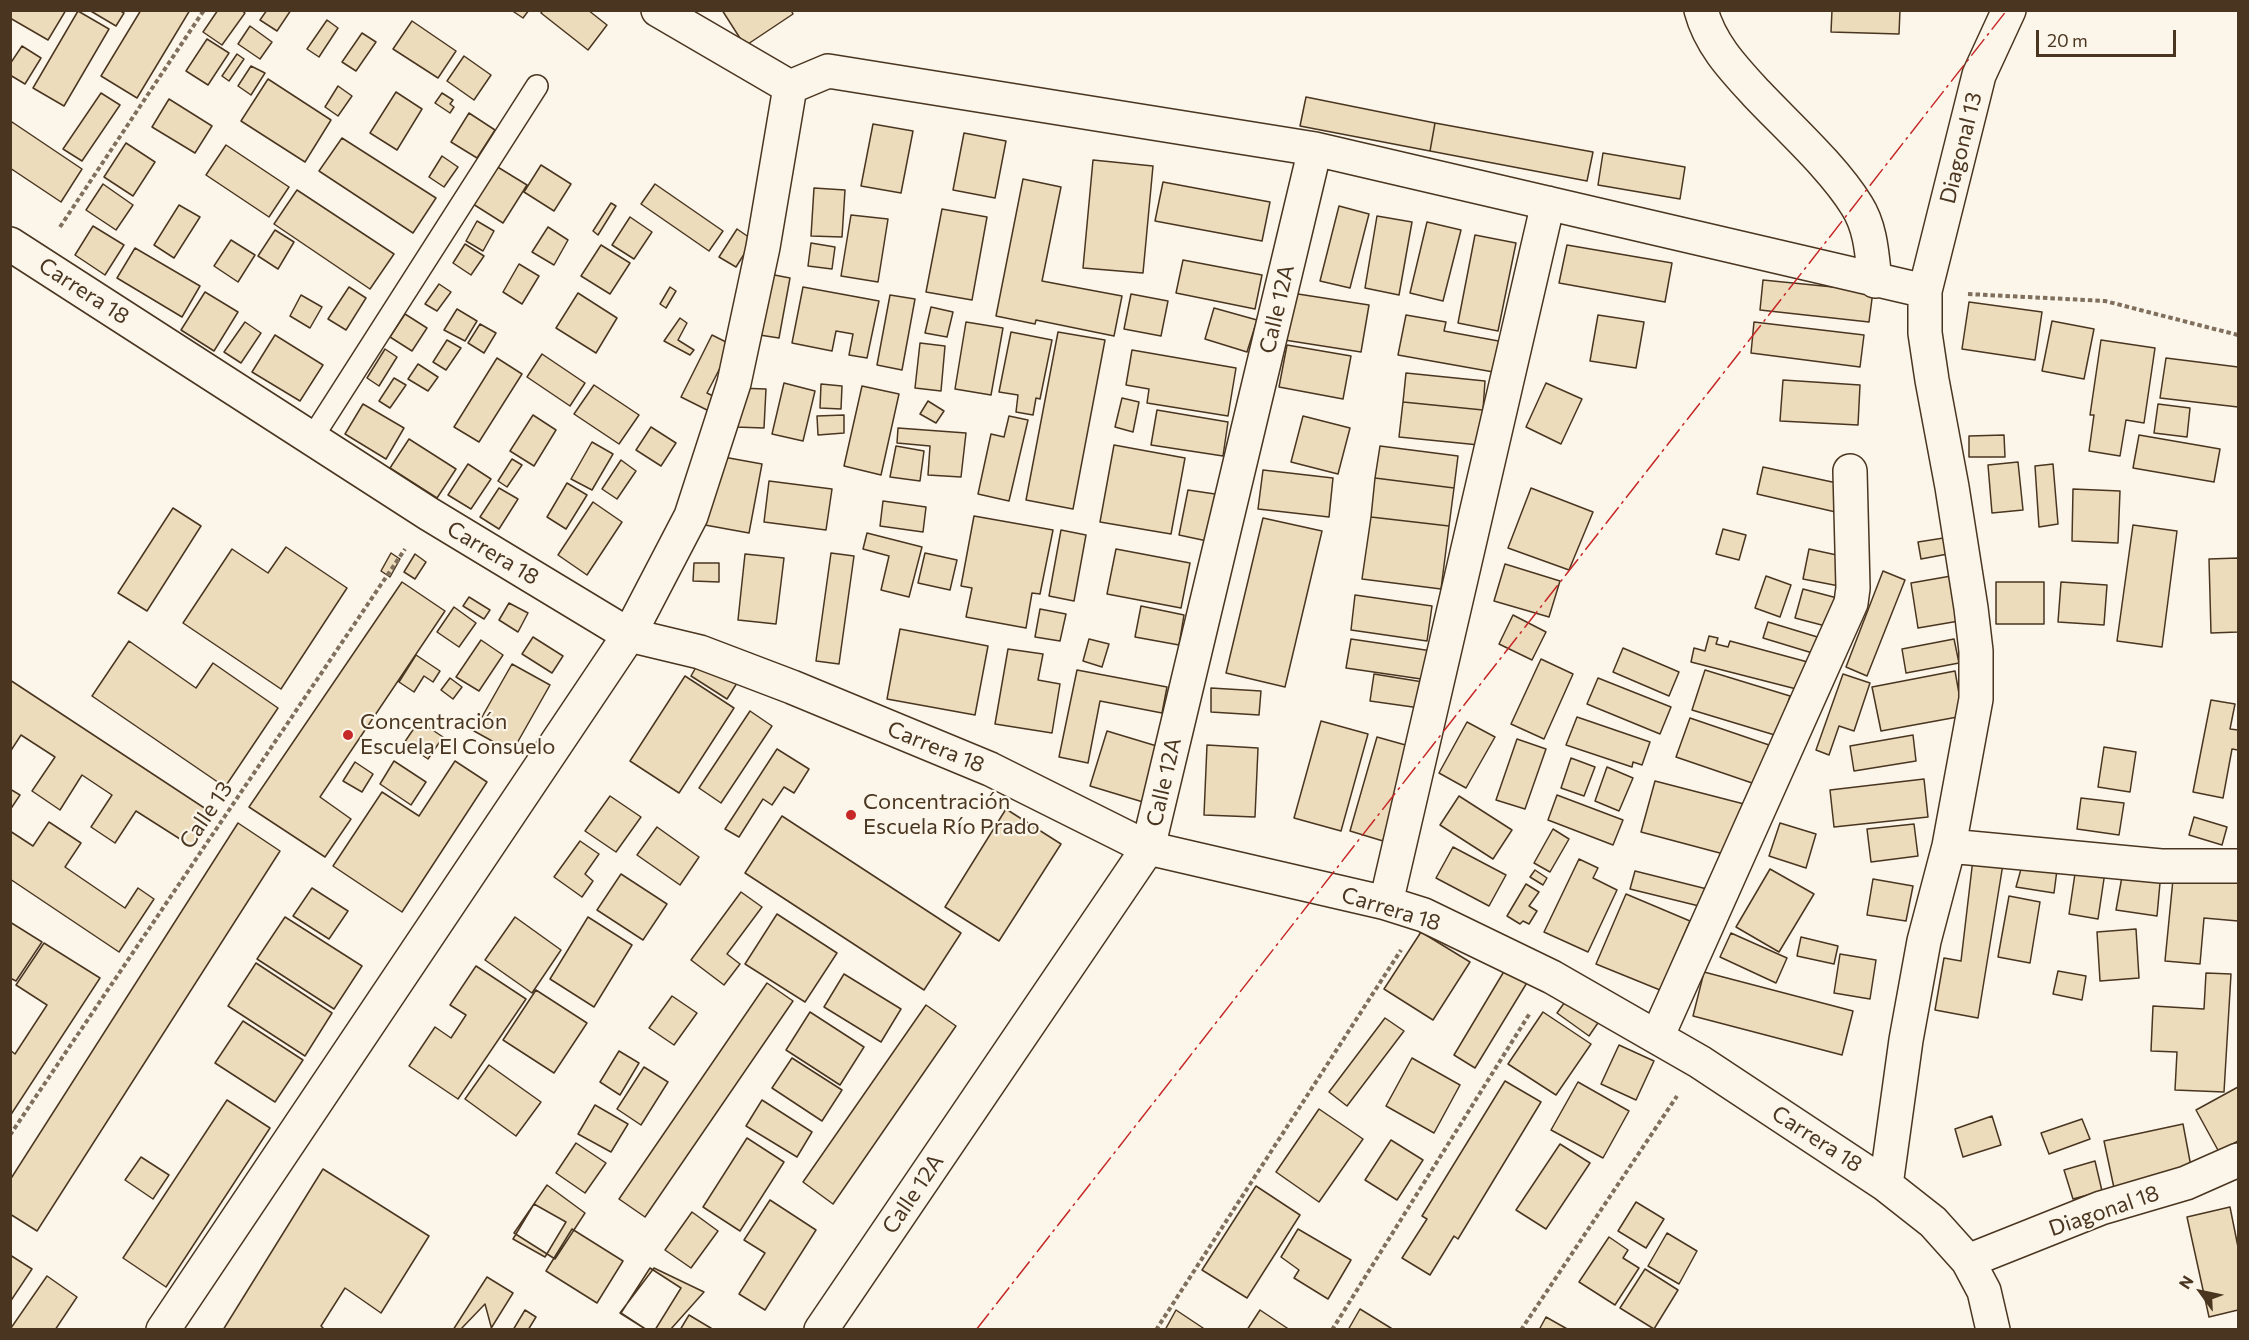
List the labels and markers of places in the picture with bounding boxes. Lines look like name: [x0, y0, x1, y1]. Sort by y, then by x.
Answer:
place label: Concentración Escuela El Consuelo: [360, 709, 555, 760]
marker: Concentración Escuela El Consuelo: [341, 728, 355, 742]
place label: Concentración Escuela Río Prado: [863, 789, 1040, 840]
marker: Concentración Escuela Río Prado: [844, 808, 858, 822]

